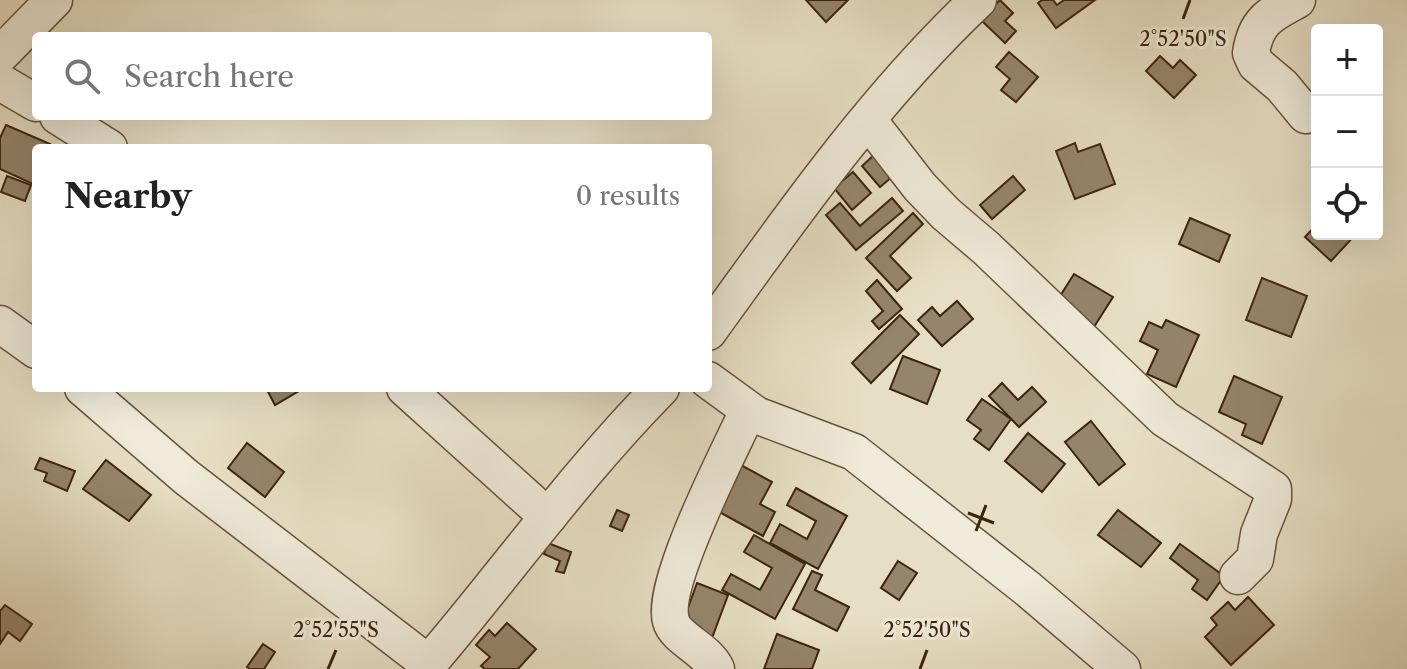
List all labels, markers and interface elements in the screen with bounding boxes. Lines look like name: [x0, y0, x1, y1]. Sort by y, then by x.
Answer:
map controls: [1311, 24, 1383, 240]
button: +: [1311, 24, 1383, 96]
text: 2°52'50"S: [1139, 27, 1227, 51]
search box: [32, 32, 712, 120]
icon: search: [60, 54, 104, 98]
text: Search here: [124, 58, 294, 95]
button: −: [1311, 96, 1383, 168]
button: locate: [1311, 168, 1383, 240]
text: Nearby: [64, 175, 192, 217]
text: 0 results: [576, 180, 680, 212]
text: 2°52'55"S: [293, 618, 379, 642]
text: 2°52'50"S: [883, 618, 971, 642]

